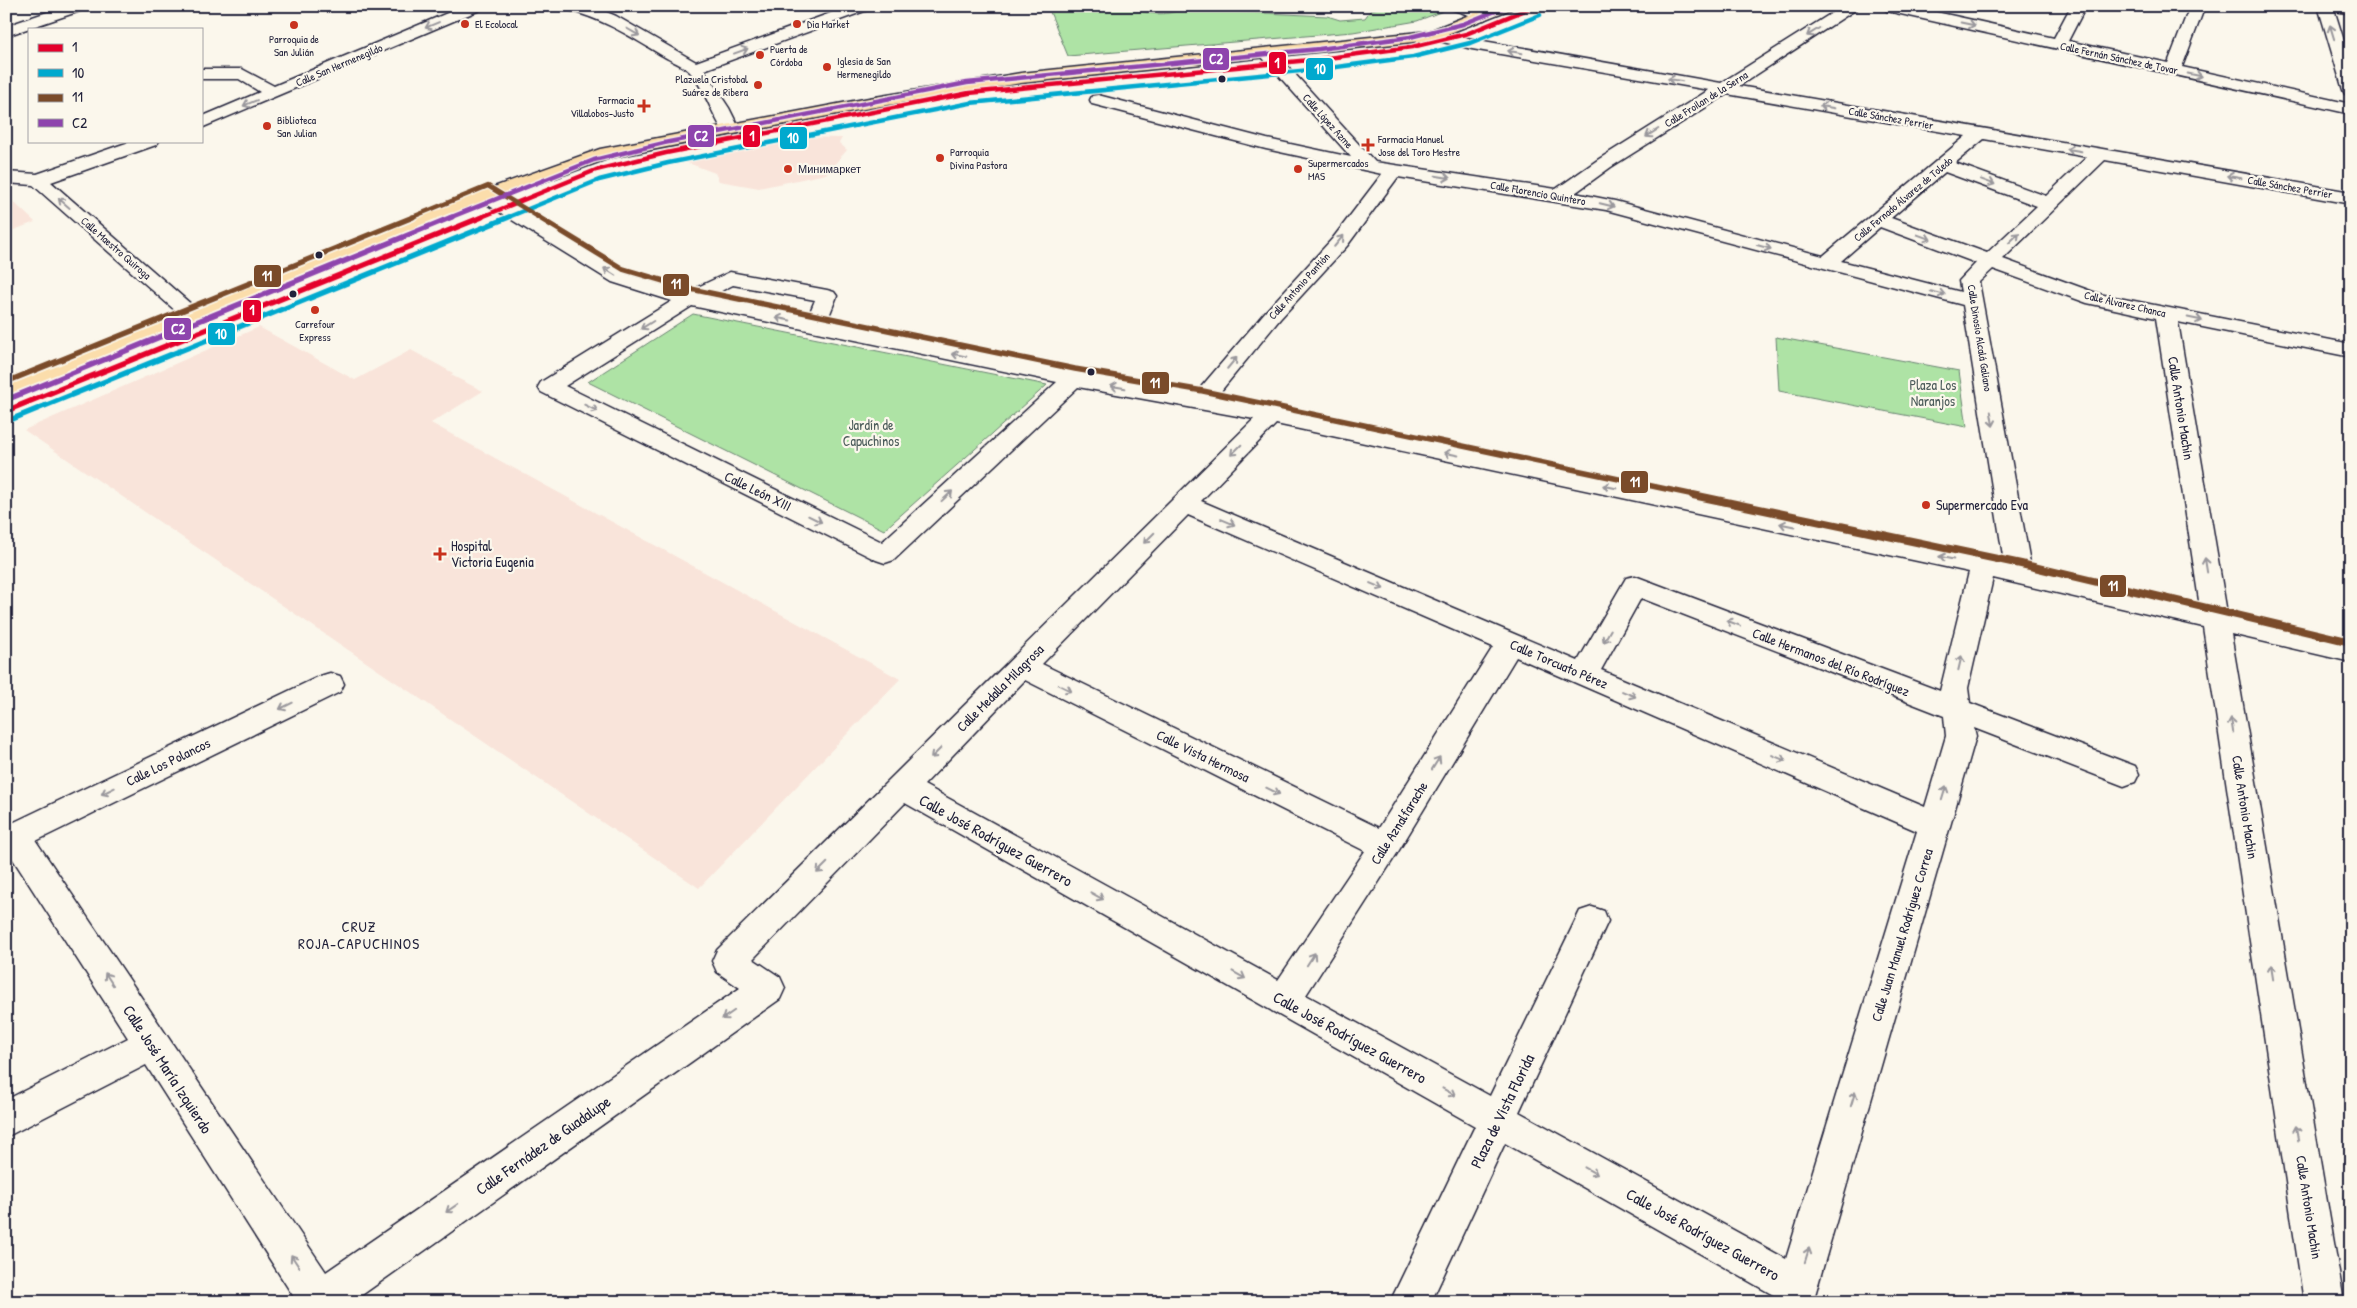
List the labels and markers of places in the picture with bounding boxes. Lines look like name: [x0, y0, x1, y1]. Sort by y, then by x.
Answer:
place label: El Ecolocal: [475, 17, 518, 31]
place label: Dia Market: [807, 17, 850, 31]
marker: El Ecolocal: [459, 18, 471, 30]
marker: Dia Market: [791, 18, 803, 30]
marker: Parroquia de San Julián: [288, 19, 300, 31]
place label: Parroquia de San Julián: [269, 32, 320, 59]
place label: Puerta de Córdoba: [770, 42, 808, 69]
marker: Puerta de Córdoba: [754, 49, 766, 61]
place label: Iglesia de San Hermenegildo: [837, 54, 892, 81]
marker: Iglesia de San Hermenegildo: [821, 61, 833, 73]
place label: Plazuela Cristobal Suárez de Ribera: [675, 72, 749, 99]
unlabelled marker: [1217, 74, 1227, 84]
marker: Plazuela Cristobal Suárez de Ribera: [752, 79, 764, 91]
place label: Farmacia Villalobos-Justo: [570, 93, 635, 120]
marker: Farmacia Villalobos-Justo: [638, 100, 650, 112]
place label: Biblioteca San Julian: [277, 113, 317, 140]
marker: Biblioteca San Julian: [261, 120, 273, 132]
place label: Farmacia Manuel Jose del Toro Mestre: [1377, 132, 1461, 159]
marker: Farmacia Manuel Jose del Toro Mestre: [1362, 139, 1374, 151]
place label: Parroquia Divina Pastora: [950, 145, 1008, 172]
marker: Parroquia Divina Pastora: [934, 152, 946, 164]
place label: Supermercados MAS: [1308, 156, 1368, 183]
place label: Минимаркет: [798, 162, 861, 176]
marker: Минимаркет: [782, 163, 794, 175]
marker: Supermercados MAS: [1292, 163, 1304, 175]
unlabelled marker: [314, 250, 324, 260]
unlabelled marker: [288, 289, 298, 299]
marker: Carrefour Express: [309, 304, 321, 316]
place label: Carrefour Express: [295, 317, 336, 344]
unlabelled marker: [1086, 367, 1096, 377]
place label: Supermercado Eva: [1936, 495, 2028, 515]
marker: Supermercado Eva: [1920, 499, 1932, 511]
place label: Hospital Victoria Eugenia: [451, 536, 534, 572]
marker: Hospital Victoria Eugenia: [433, 547, 447, 561]

